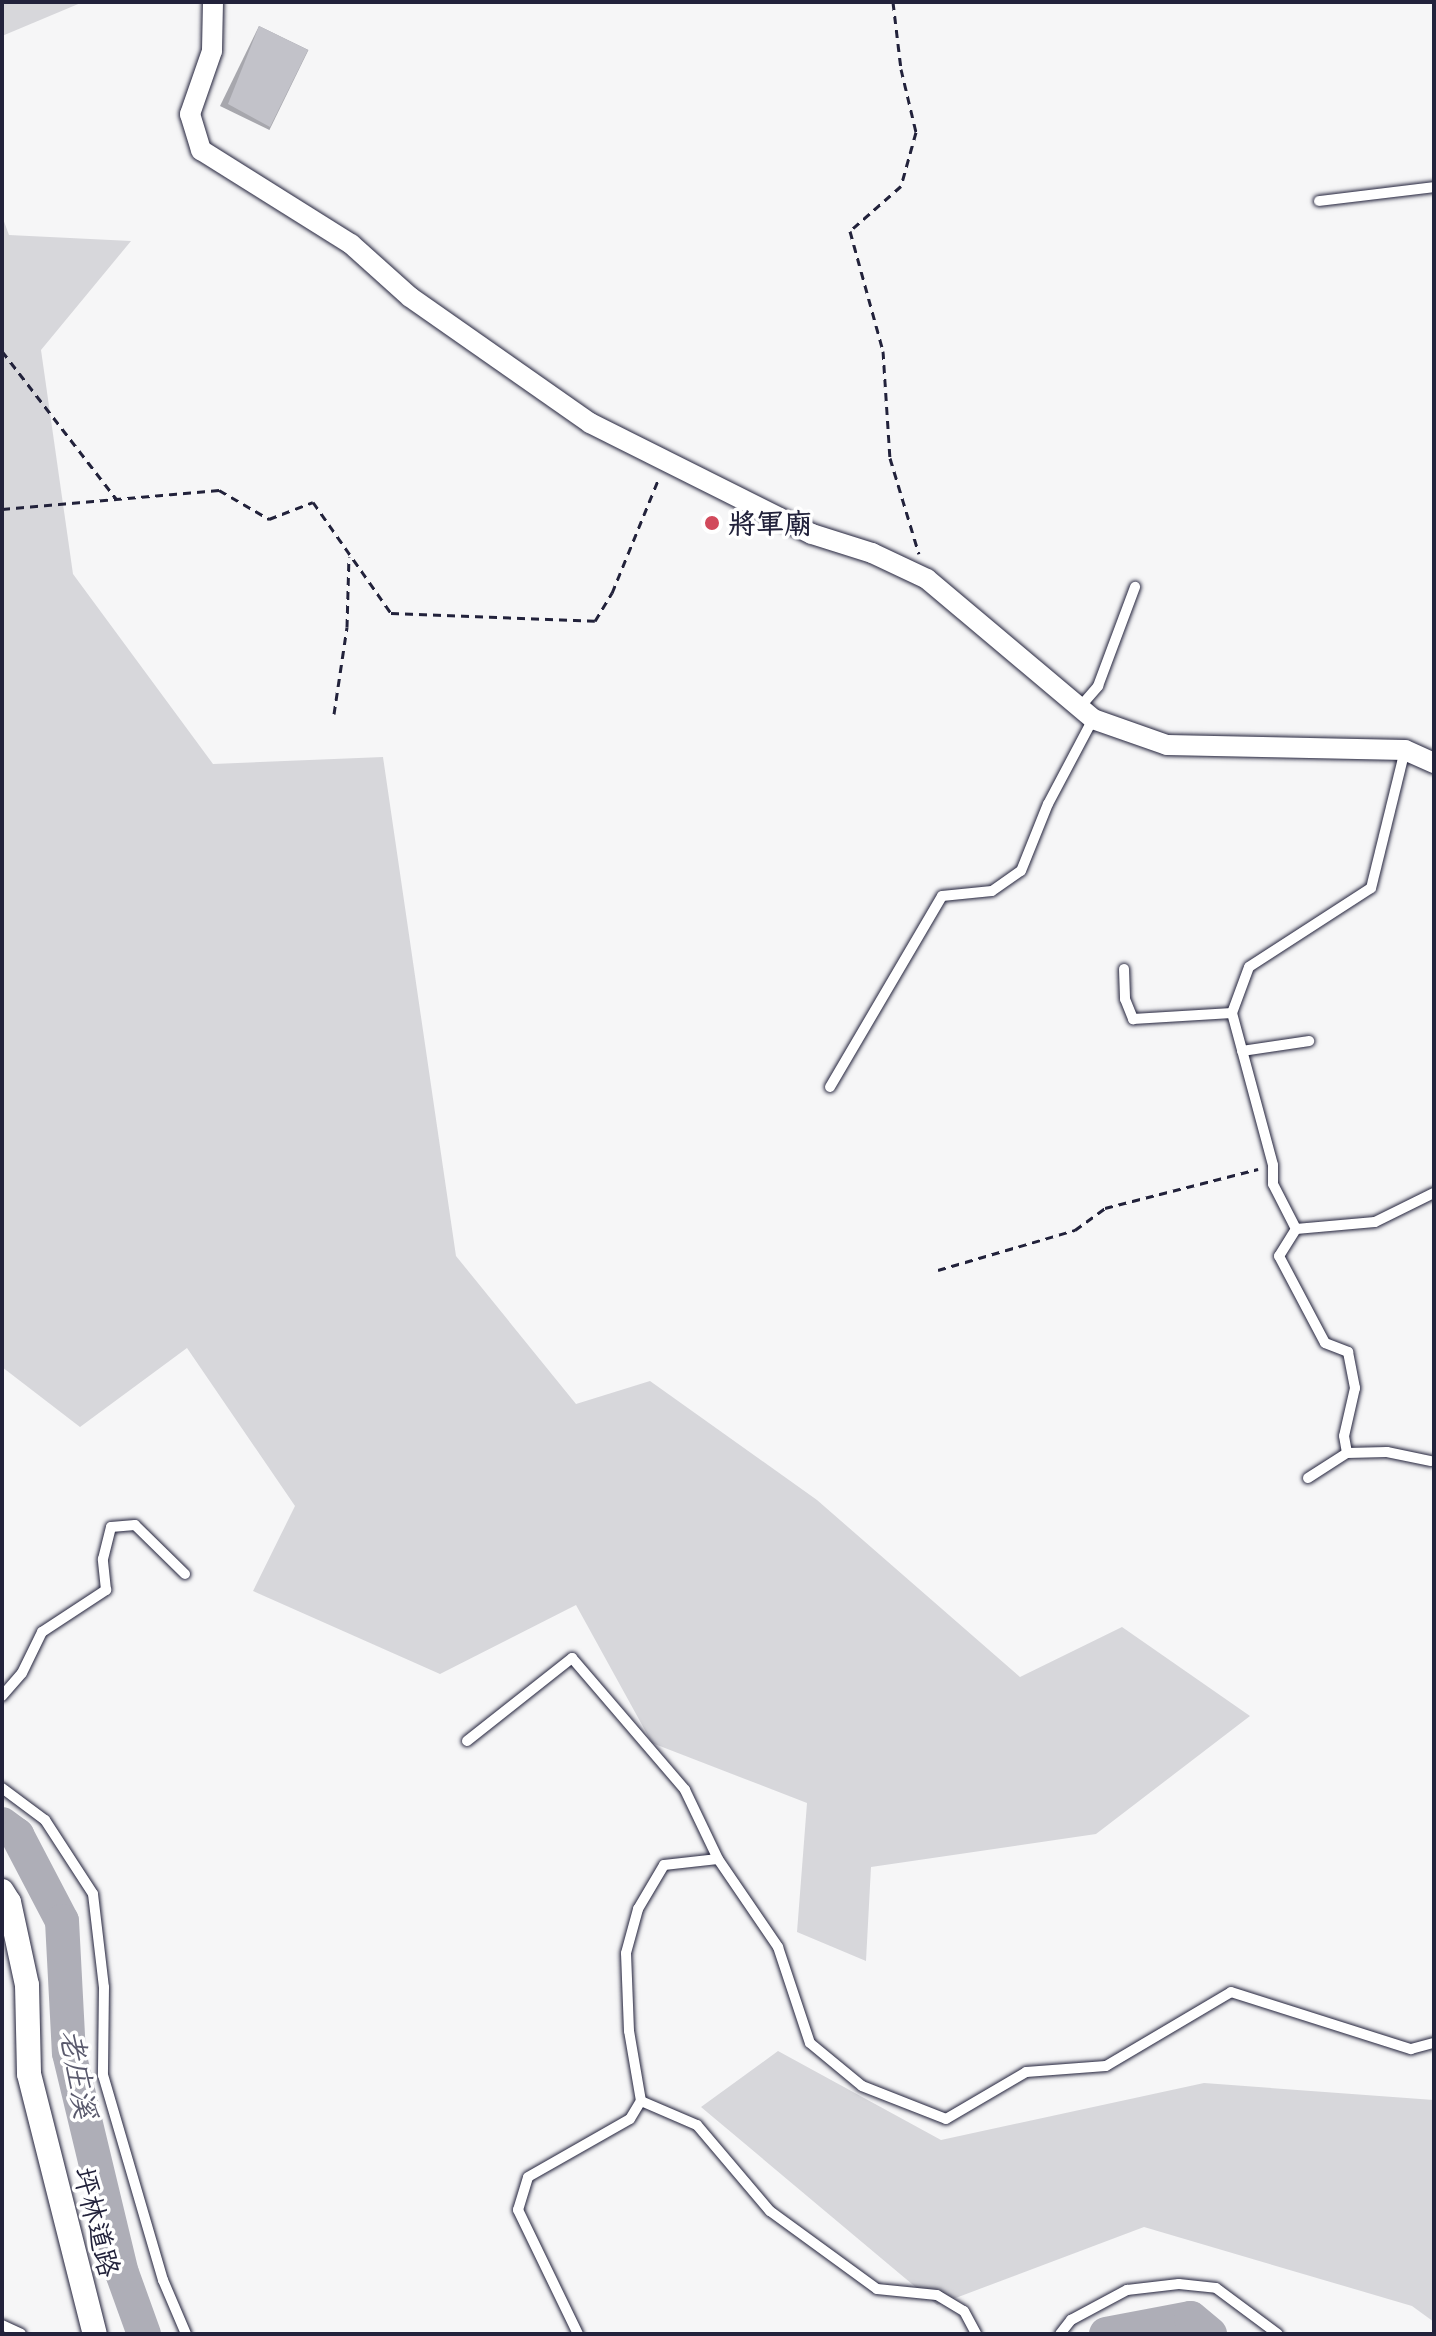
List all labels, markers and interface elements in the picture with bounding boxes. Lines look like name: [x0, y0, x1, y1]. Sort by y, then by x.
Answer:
place label: 將軍廟: [728, 506, 812, 540]
marker: 將軍廟: [703, 514, 721, 532]
water label: 老庄溪: [52, 2027, 104, 2121]
street label: 坪林道路: [67, 2164, 127, 2280]

